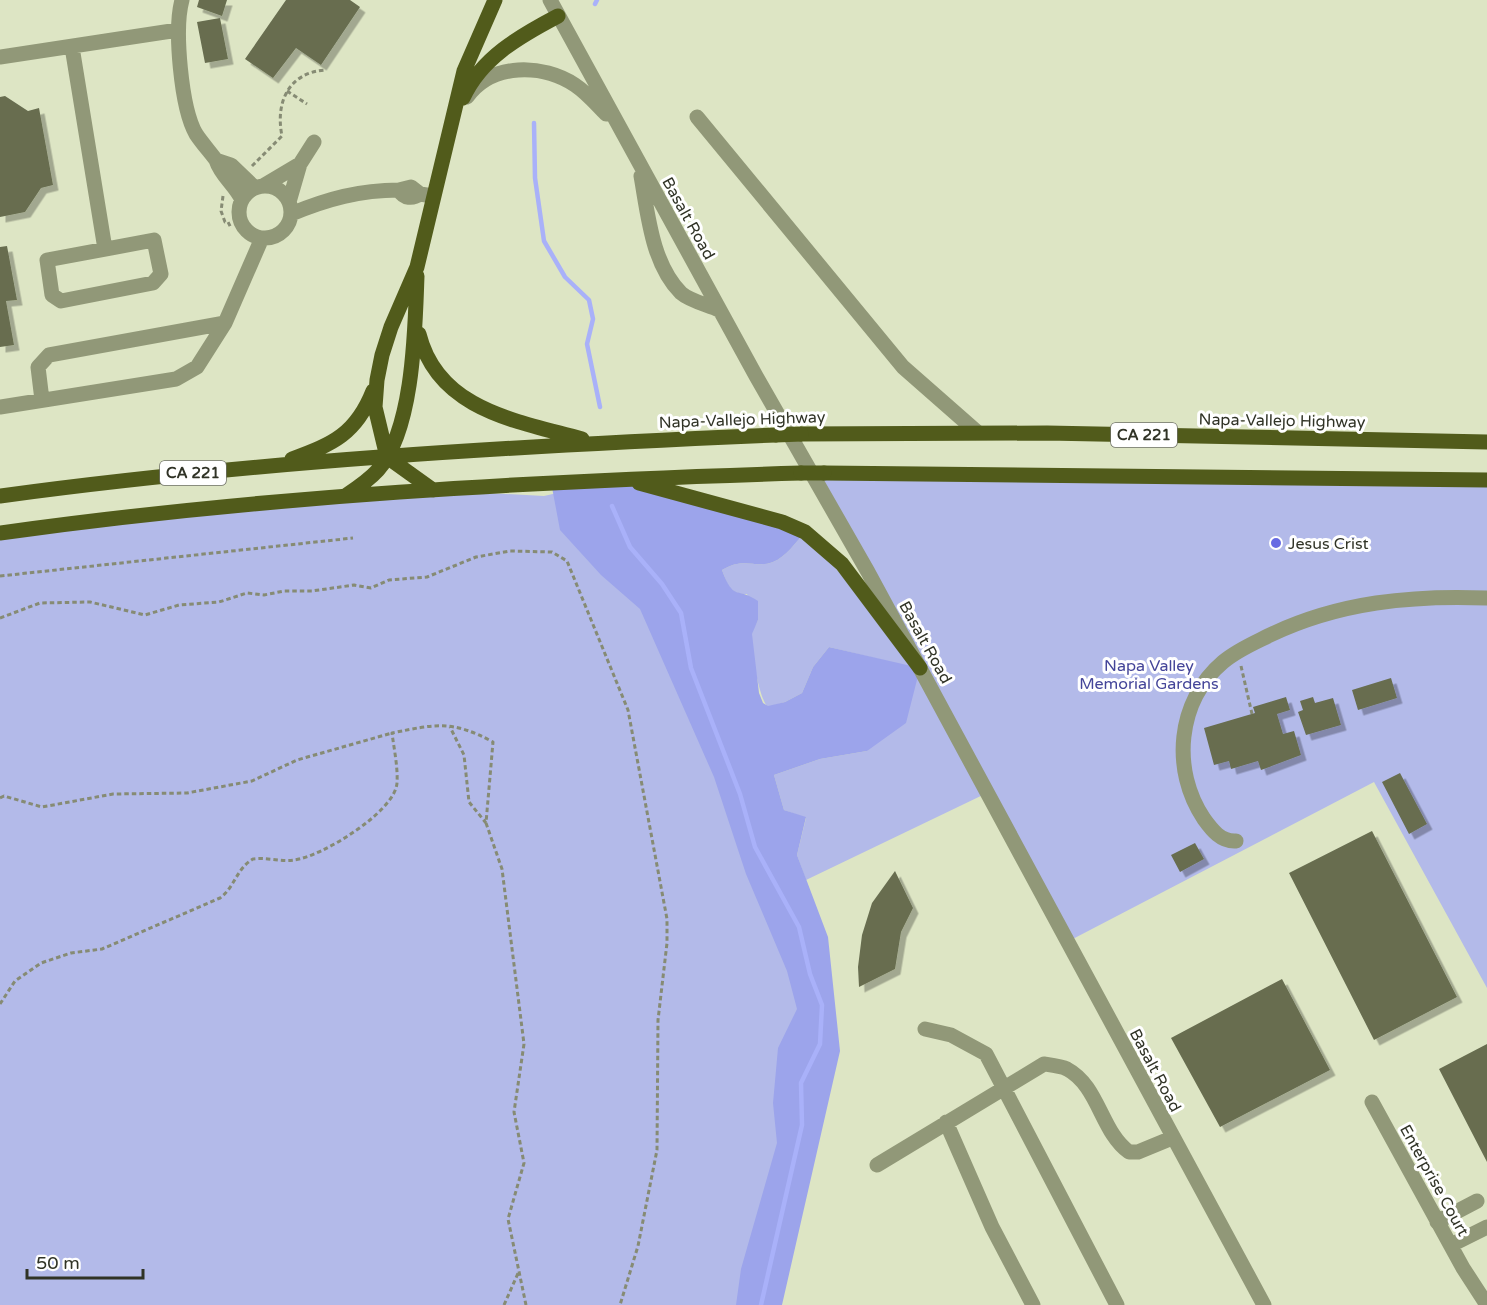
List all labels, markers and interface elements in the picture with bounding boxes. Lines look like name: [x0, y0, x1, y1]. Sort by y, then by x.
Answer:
street label: Basalt Road: [657, 174, 719, 263]
street label: Napa-Vallejo Highway: [658, 407, 826, 433]
street label: Napa-Vallejo Highway: [1198, 410, 1366, 432]
road number: CA 221: [1111, 423, 1177, 447]
road number: CA 221: [160, 461, 226, 485]
place label: Jesus Crist: [1288, 534, 1369, 554]
marker: Jesus Crist: [1269, 536, 1283, 550]
street label: Basalt Road: [894, 598, 956, 687]
park label: Napa Valley Memorial Gardens: [1079, 656, 1219, 694]
street label: Basalt Road: [1125, 1026, 1185, 1115]
street label: Enterprise Court: [1395, 1121, 1473, 1240]
scale bar: [27, 1242, 142, 1280]
text: 50 m: [36, 1252, 80, 1274]

